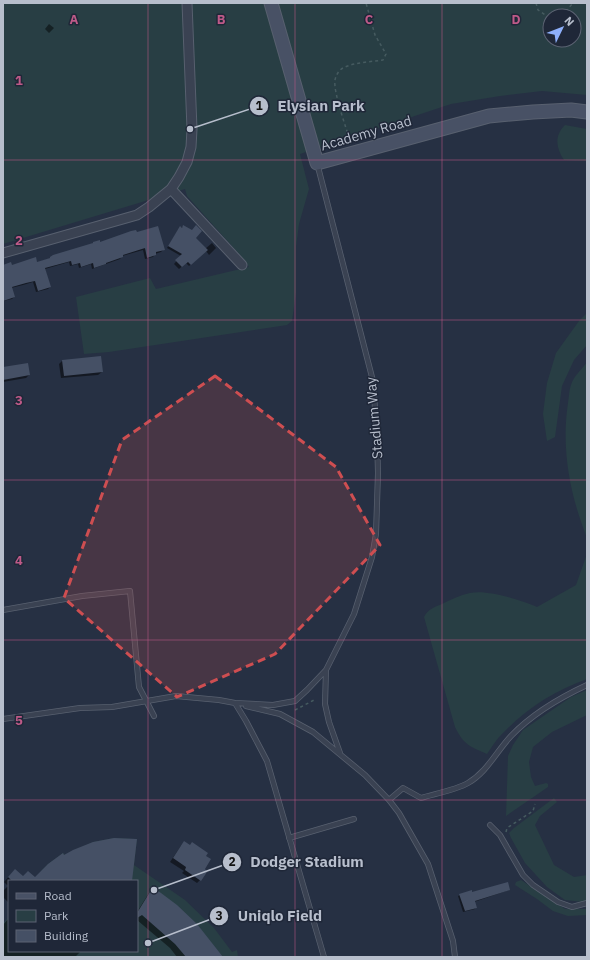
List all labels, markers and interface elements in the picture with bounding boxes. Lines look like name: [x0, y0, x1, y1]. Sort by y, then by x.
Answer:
north arrow: [542, 8, 582, 48]
text: A: [70, 11, 79, 28]
text: B: [217, 11, 226, 28]
text: C: [365, 11, 374, 28]
text: D: [511, 11, 521, 28]
text: N: [561, 13, 577, 29]
text: 1: [15, 72, 23, 89]
callout: Elysian Park: [249, 92, 372, 119]
text: Elysian Park: [277, 96, 365, 115]
text: 1: [255, 98, 263, 113]
street label: Academy Road: [318, 111, 414, 155]
text: 2: [15, 232, 23, 249]
street label: Stadium Way: [361, 376, 387, 460]
text: 3: [15, 392, 23, 409]
text: 4: [15, 552, 23, 569]
text: 5: [15, 712, 23, 729]
callout: Dodger Stadium: [222, 848, 372, 875]
text: Dodger Stadium: [250, 852, 364, 871]
text: 2: [228, 854, 236, 869]
legend: [8, 880, 138, 952]
text: Road: [44, 888, 72, 903]
callout: Uniqlo Field: [209, 902, 330, 929]
text: Uniqlo Field: [238, 906, 322, 925]
text: Park: [44, 908, 69, 923]
text: 3: [215, 908, 223, 923]
text: Building: [44, 928, 89, 943]

